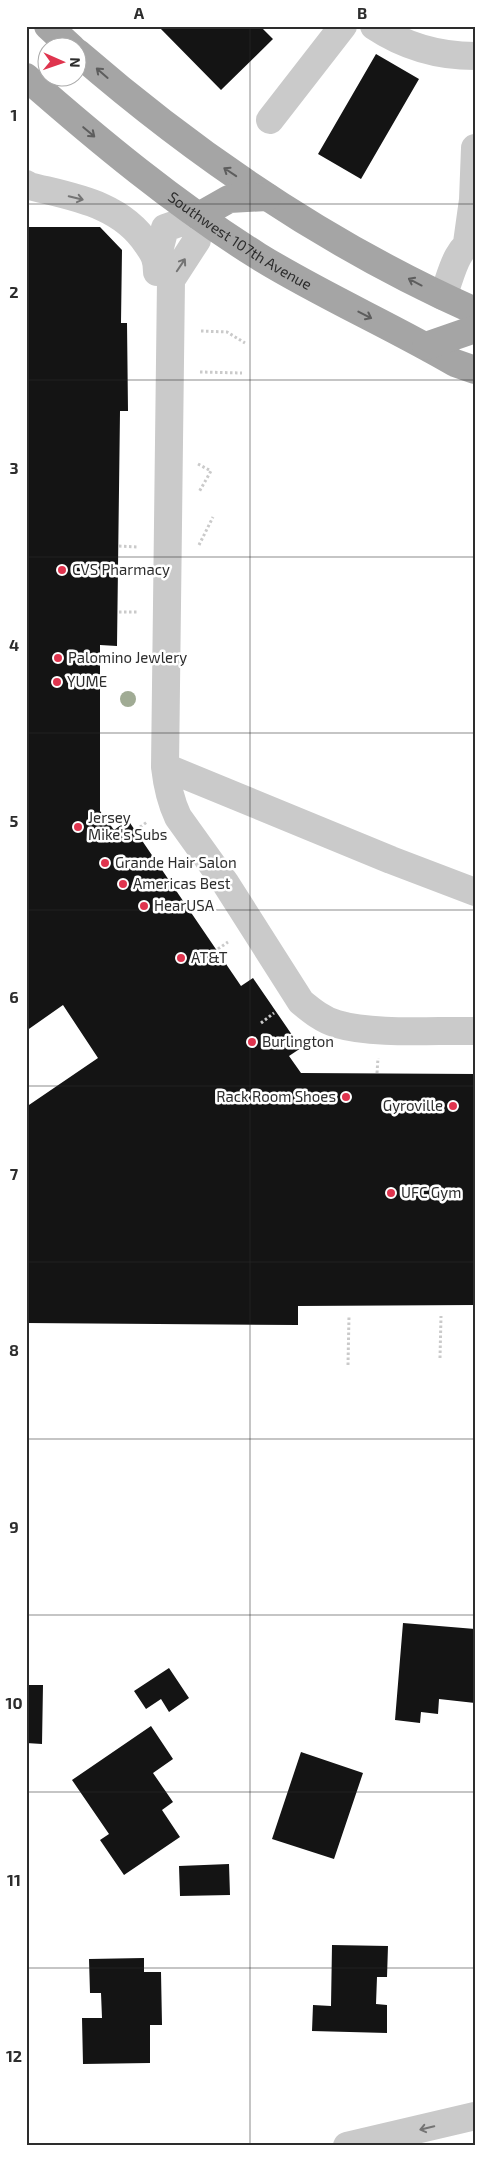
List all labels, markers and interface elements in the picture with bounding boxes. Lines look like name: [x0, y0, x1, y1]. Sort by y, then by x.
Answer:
text: A: [134, 3, 145, 22]
text: B: [357, 3, 367, 22]
north arrow: [38, 38, 88, 88]
text: N: [67, 57, 84, 68]
one-way arrow: [95, 68, 108, 79]
text: 1: [11, 105, 17, 124]
one-way arrow: [82, 127, 95, 138]
one-way arrow: [224, 167, 238, 177]
street label: Southwest 107th Avenue: [165, 187, 315, 293]
one-way arrow: [67, 194, 83, 203]
one-way arrow: [176, 258, 186, 272]
one-way arrow: [408, 277, 423, 286]
text: 2: [9, 282, 19, 301]
one-way arrow: [358, 310, 373, 320]
text: 3: [9, 458, 19, 477]
place label: CVS Pharmacy: [72, 560, 170, 578]
marker: CVS Pharmacy: [56, 564, 68, 576]
text: 4: [9, 635, 19, 654]
place label: Palomino Jewlery: [68, 648, 187, 666]
marker: Palomino Jewlery: [52, 652, 64, 664]
place label: YUME: [67, 672, 107, 690]
marker: YUME: [51, 676, 63, 688]
place label: Jersey Mike's Subs: [88, 808, 167, 843]
text: 5: [10, 811, 19, 830]
marker: Jersey Mike's Subs: [72, 821, 84, 833]
place label: Grande Hair Salon: [115, 853, 237, 871]
marker: Grande Hair Salon: [99, 857, 111, 869]
place label: Americas Best: [133, 874, 231, 892]
marker: Americas Best: [117, 878, 129, 890]
place label: HearUSA: [154, 896, 215, 914]
marker: HearUSA: [138, 900, 150, 912]
place label: AT&T: [191, 948, 228, 966]
marker: AT&T: [175, 952, 187, 964]
text: 6: [9, 987, 19, 1006]
place label: Burlington: [262, 1032, 334, 1050]
marker: Burlington: [246, 1036, 258, 1048]
place label: Rack Room Shoes: [216, 1087, 336, 1105]
marker: Rack Room Shoes: [340, 1091, 352, 1103]
place label: Gyroville: [383, 1096, 443, 1114]
marker: Gyroville: [447, 1100, 459, 1112]
text: 7: [10, 1164, 19, 1183]
place label: UFC Gym: [401, 1183, 461, 1201]
marker: UFC Gym: [385, 1187, 397, 1199]
text: 8: [9, 1340, 19, 1359]
text: 9: [9, 1517, 19, 1536]
text: 10: [5, 1693, 23, 1712]
text: 11: [7, 1870, 21, 1889]
text: 12: [6, 2046, 22, 2065]
one-way arrow: [420, 2124, 436, 2133]

